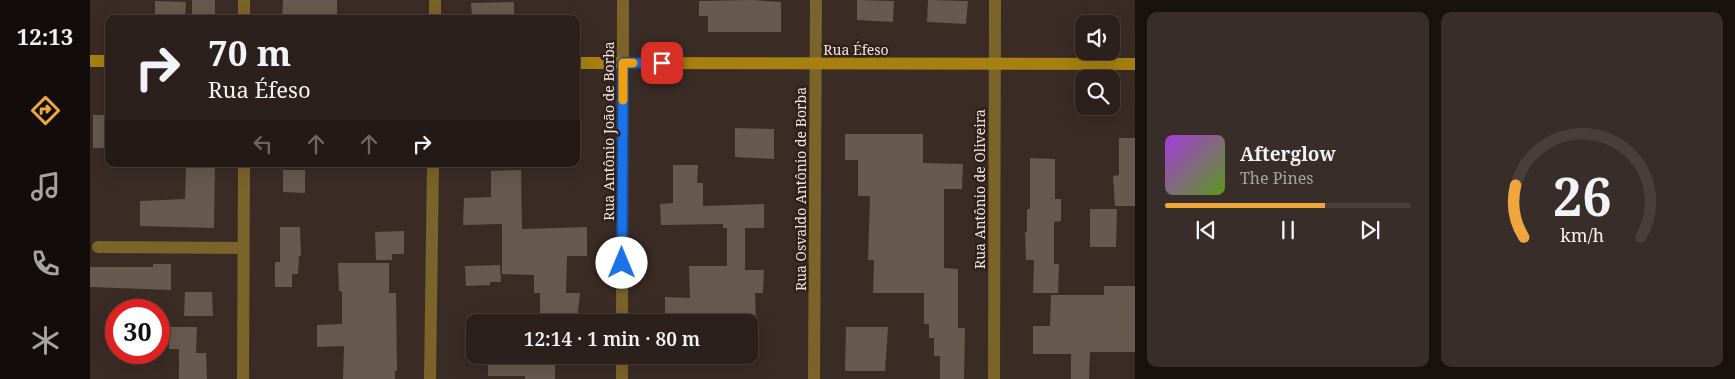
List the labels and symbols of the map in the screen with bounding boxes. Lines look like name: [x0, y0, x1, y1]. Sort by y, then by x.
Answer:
street label: Rua Éfeso: [823, 40, 889, 59]
street label: Rua Antônio João de Borba: [599, 41, 618, 221]
pin: [641, 42, 683, 84]
street label: Rua Osvaldo Antônio de Borba: [791, 87, 810, 291]
street label: Rua Antônio de Oliveira: [970, 109, 989, 269]
position arrow: [595, 236, 647, 288]
speed limit sign: 30: [105, 299, 170, 364]

